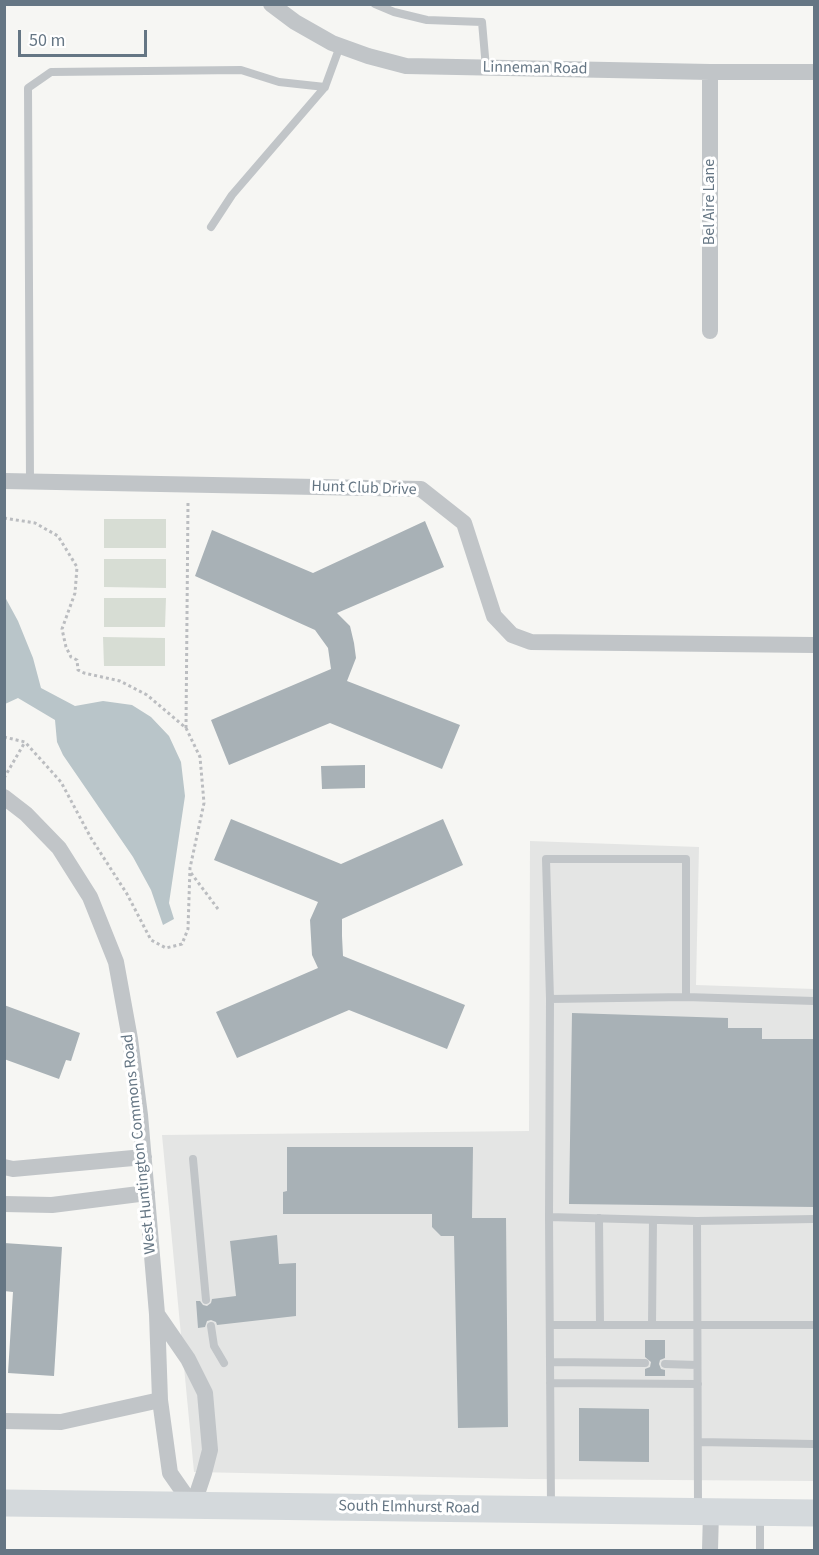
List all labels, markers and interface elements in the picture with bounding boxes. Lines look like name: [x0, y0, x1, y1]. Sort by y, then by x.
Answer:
scale bar: [21, 18, 150, 56]
text: 50 m: [29, 28, 65, 53]
street label: Linneman Road: [482, 58, 588, 80]
street label: Bel Aire Lane: [700, 159, 720, 245]
street label: Hunt Club Drive: [311, 478, 417, 500]
street label: West Huntington Commons Road: [119, 1033, 161, 1255]
street label: South Elmhurst Road: [338, 1497, 480, 1519]

